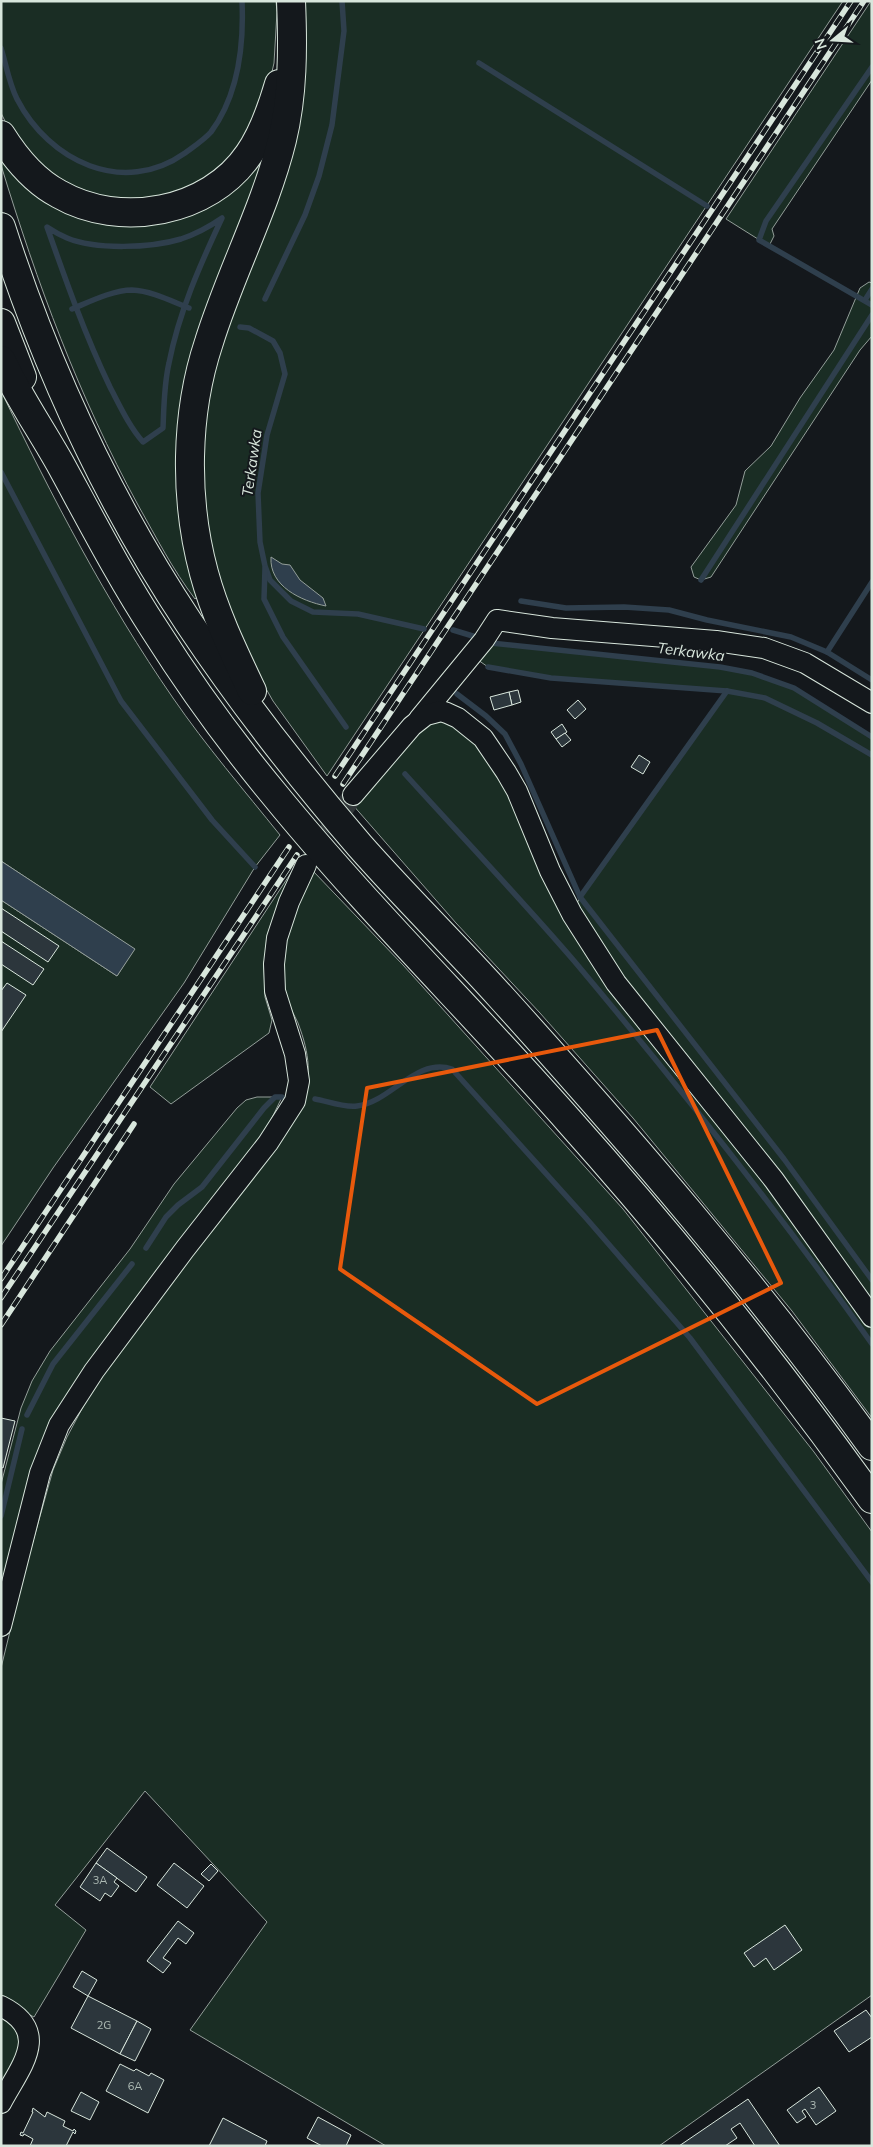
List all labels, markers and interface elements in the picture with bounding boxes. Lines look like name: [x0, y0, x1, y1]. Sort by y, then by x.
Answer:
north arrow: [808, 15, 858, 65]
text: N: [810, 36, 831, 52]
water label: Terkawka: [237, 428, 266, 498]
water label: Terkawka: [656, 638, 726, 665]
house number: 3A: [93, 1873, 107, 1887]
house number: 2G: [97, 2018, 111, 2032]
house number: 6A: [128, 2079, 142, 2093]
house number: 3: [810, 2098, 816, 2112]

